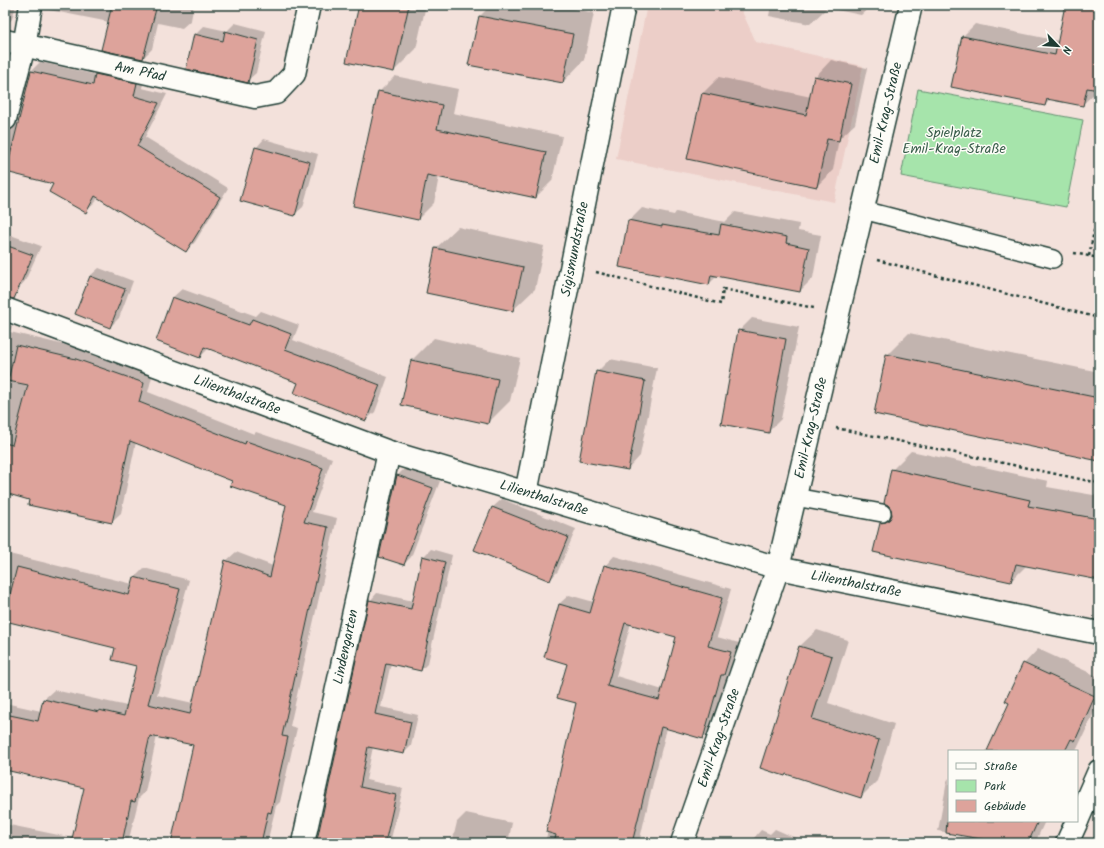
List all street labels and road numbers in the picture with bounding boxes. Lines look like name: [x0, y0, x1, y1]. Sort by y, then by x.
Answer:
street label: Am Pfad: [112, 56, 169, 88]
street label: Emil-Krag-Straße: [864, 59, 909, 166]
street label: Sigismundstraße: [555, 199, 595, 298]
street label: Lilienthalstraße: [190, 369, 284, 421]
street label: Emil-Krag-Straße: [789, 374, 834, 481]
street label: Lilienthalstraße: [497, 474, 592, 522]
street label: Lilienthalstraße: [809, 564, 904, 604]
street label: Lindengarten: [327, 607, 365, 687]
street label: Emil-Krag-Straße: [692, 685, 746, 791]

